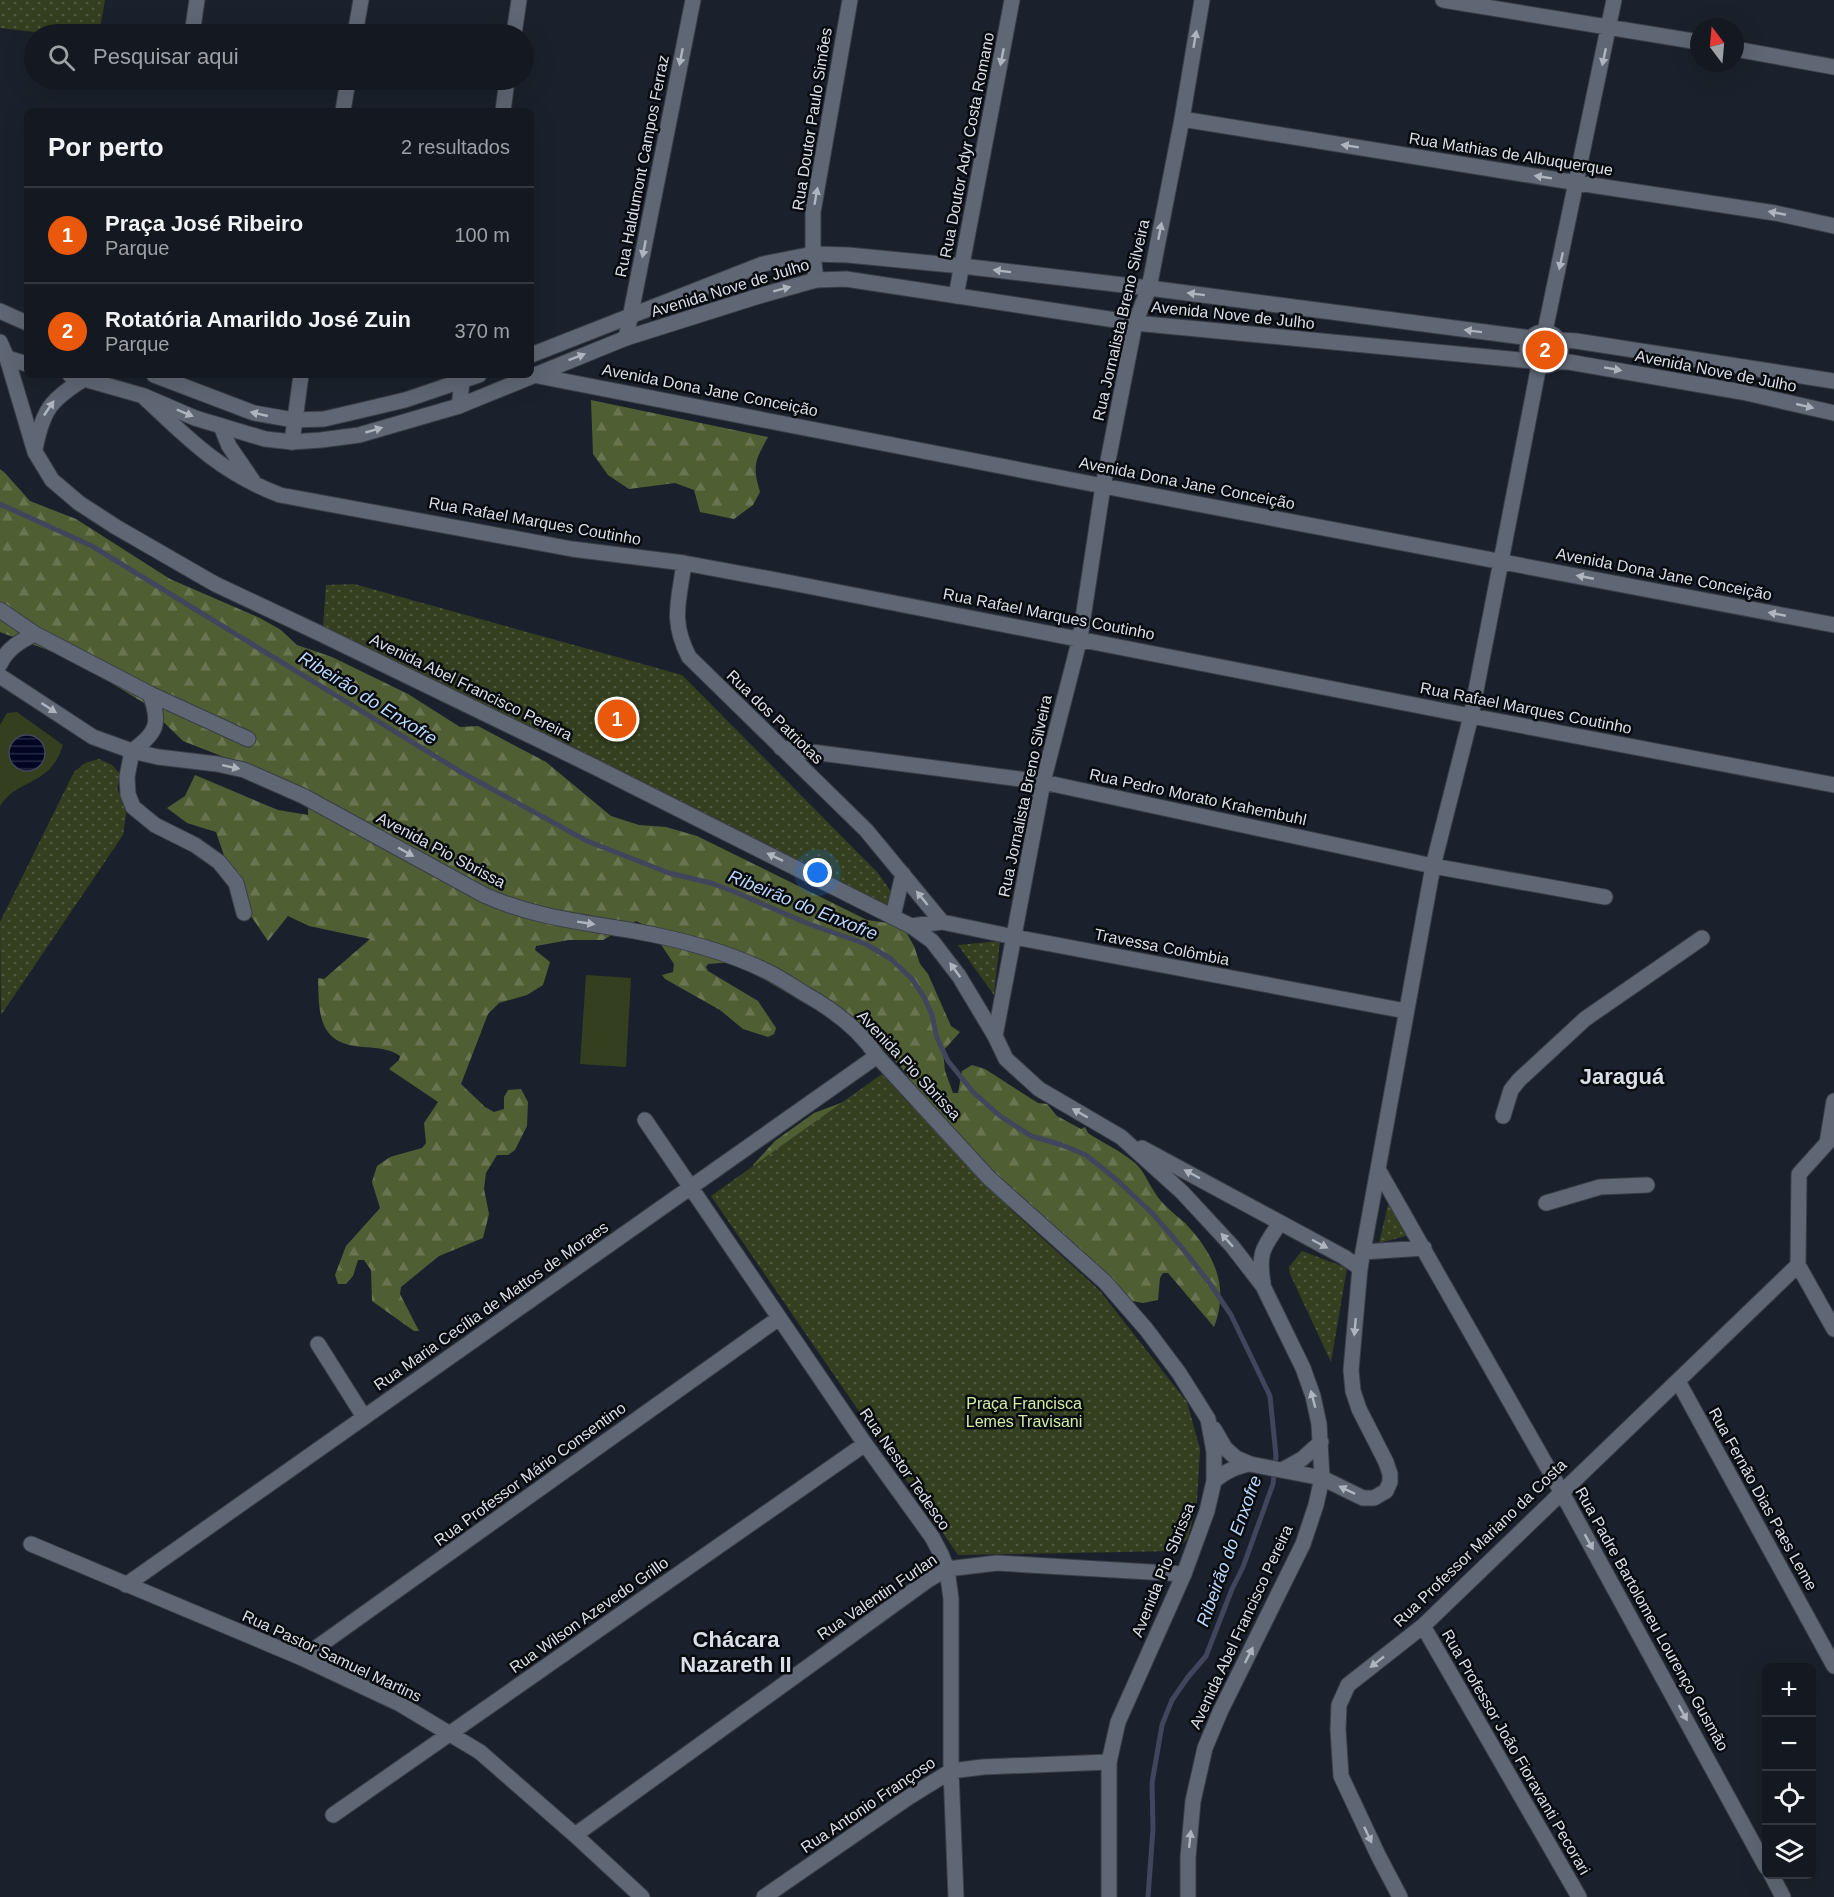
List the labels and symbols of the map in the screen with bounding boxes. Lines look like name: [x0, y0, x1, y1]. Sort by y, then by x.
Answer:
north arrow: [1690, 18, 1744, 72]
street label: Rua Doutor Paulo Simões: [789, 26, 835, 212]
one-way arrow: [1191, 29, 1200, 48]
street label: Rua Doutor Adyr Costa Romano: [937, 31, 997, 259]
one-way arrow: [676, 48, 686, 67]
one-way arrow: [997, 48, 1006, 67]
one-way arrow: [1599, 48, 1608, 67]
street label: Rua Haldumont Campos Ferraz: [612, 54, 672, 278]
street label: Rua Mathias de Albuquerque: [1408, 129, 1614, 179]
one-way arrow: [1340, 142, 1359, 151]
one-way arrow: [1533, 173, 1552, 182]
one-way arrow: [812, 187, 821, 206]
one-way arrow: [1767, 209, 1786, 218]
street label: Rua Jornalista Breno Silveira: [1090, 217, 1153, 422]
one-way arrow: [1156, 221, 1165, 240]
one-way arrow: [639, 239, 648, 258]
one-way arrow: [1555, 251, 1565, 270]
street label: Avenida Nove de Julho: [649, 256, 811, 320]
one-way arrow: [993, 266, 1012, 276]
one-way arrow: [773, 284, 791, 294]
one-way arrow: [1186, 290, 1205, 299]
street label: Avenida Nove de Julho: [1150, 298, 1316, 332]
one-way arrow: [1463, 326, 1482, 335]
pin: 2: [1526, 328, 1564, 372]
street label: Avenida Nove de Julho: [1634, 347, 1798, 395]
one-way arrow: [569, 352, 587, 362]
street label: Avenida Dona Jane Conceição: [601, 361, 819, 419]
one-way arrow: [1604, 365, 1623, 374]
one-way arrow: [43, 401, 55, 417]
one-way arrow: [1795, 402, 1814, 412]
one-way arrow: [250, 408, 269, 418]
one-way arrow: [176, 409, 193, 418]
one-way arrow: [365, 425, 383, 434]
street label: Avenida Dona Jane Conceição: [1078, 454, 1296, 512]
street label: Rua Rafael Marques Coutinho: [428, 494, 643, 548]
street label: Avenida Dona Jane Conceição: [1555, 545, 1773, 603]
one-way arrow: [1575, 572, 1594, 581]
street label: Rua Rafael Marques Coutinho: [942, 585, 1156, 643]
one-way arrow: [1767, 609, 1786, 618]
street label: Avenida Abel Francisco Pereira: [367, 630, 575, 744]
water label: Ribeirão do Enxofre: [295, 647, 441, 749]
street label: Rua dos Patriotas: [723, 667, 827, 767]
street label: Rua Rafael Marques Coutinho: [1419, 679, 1633, 737]
street label: Rua Jornalista Breno Silveira: [995, 693, 1055, 899]
pin: 1: [598, 696, 636, 742]
one-way arrow: [41, 702, 57, 713]
one-way arrow: [222, 763, 241, 772]
street label: Rua Pedro Morato Krahembuhl: [1088, 766, 1308, 828]
street label: Avenida Pio Sbrissa: [374, 809, 508, 891]
one-way arrow: [398, 847, 414, 858]
one-way arrow: [766, 852, 783, 862]
your location: [803, 858, 832, 887]
water label: Ribeirão do Enxofre: [725, 866, 881, 944]
one-way arrow: [916, 890, 929, 906]
one-way arrow: [576, 919, 595, 928]
street label: Travessa Colômbia: [1093, 926, 1231, 968]
one-way arrow: [949, 963, 961, 978]
street label: Avenida Pio Sbrissa: [854, 1007, 964, 1123]
district label: Jaraguá: [1580, 1064, 1665, 1089]
one-way arrow: [1071, 1108, 1088, 1118]
one-way arrow: [1183, 1169, 1200, 1179]
street label: Rua Maria Cecília de Mattos de Moraes: [371, 1218, 611, 1394]
one-way arrow: [1221, 1233, 1234, 1248]
one-way arrow: [1312, 1239, 1329, 1249]
one-way arrow: [1350, 1317, 1360, 1336]
one-way arrow: [1308, 1390, 1317, 1408]
park label: Praça Francisca Lemes Travisani: [966, 1395, 1082, 1430]
street label: Rua Professor Mário Consentino: [431, 1399, 629, 1549]
street label: Rua Nestor Tedesco: [857, 1405, 954, 1533]
street label: Rua Fernão Dias Paes Leme: [1706, 1405, 1820, 1593]
street label: Rua Professor Mariano da Costa: [1390, 1456, 1570, 1630]
water label: Ribeirão do Enxofre: [1192, 1473, 1266, 1629]
street label: Rua Padre Bartolomeu Lourenço Gusmão: [1572, 1484, 1732, 1754]
one-way arrow: [1338, 1485, 1355, 1495]
street label: Avenida Pio Sbrissa: [1128, 1500, 1198, 1639]
street label: Avenida Abel Francisco Pereira: [1186, 1522, 1296, 1732]
one-way arrow: [1584, 1534, 1594, 1551]
street label: Rua Valentin Furlan: [814, 1551, 940, 1643]
street label: Rua Wilson Azevedo Grillo: [507, 1554, 672, 1676]
street label: Rua Pastor Samuel Martins: [240, 1607, 424, 1705]
street label: Rua Professor João Fioravanti Pecorari: [1439, 1626, 1593, 1878]
district label: Chácara Nazareth II: [680, 1627, 792, 1677]
one-way arrow: [1243, 1646, 1253, 1664]
one-way arrow: [1369, 1656, 1385, 1669]
one-way arrow: [1678, 1705, 1688, 1722]
street label: Rua Antonio Françoso: [798, 1754, 938, 1856]
one-way arrow: [1364, 1826, 1373, 1843]
one-way arrow: [1185, 1829, 1194, 1848]

